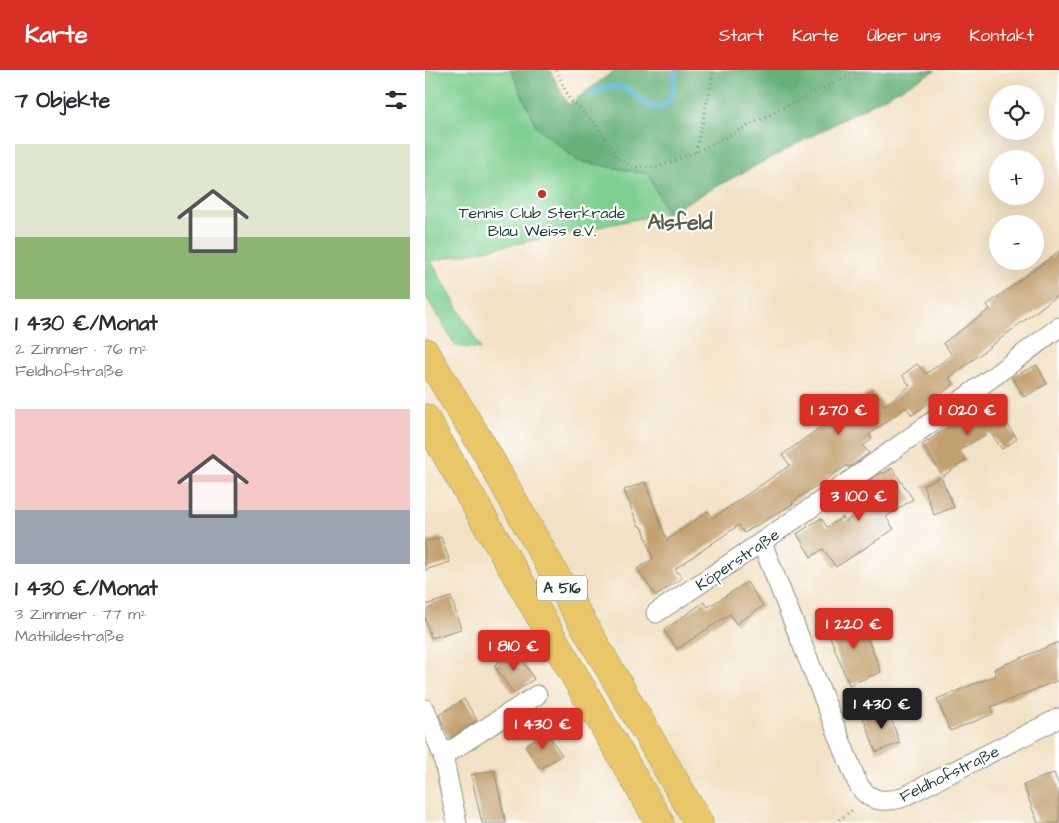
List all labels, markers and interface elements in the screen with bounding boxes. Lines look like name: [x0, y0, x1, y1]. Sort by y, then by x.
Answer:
text: Karte: [25, 18, 88, 52]
text: Start: [719, 23, 764, 48]
text: Karte: [792, 23, 839, 48]
text: Über uns: [867, 23, 941, 48]
text: Kontakt: [969, 23, 1034, 48]
map controls: [989, 85, 1044, 270]
button: locate: [989, 85, 1044, 140]
text: 7 Objekte: [15, 86, 110, 115]
icon: filters: [382, 86, 410, 114]
button: +: [989, 150, 1044, 205]
icon: home: [168, 176, 258, 266]
marker: Tennis Club Sterkrade Blau Weiss e.V.: [536, 188, 548, 200]
place label: Tennis Club Sterkrade Blau Weiss e.V.: [459, 202, 626, 242]
district label: Alsfeld: [647, 208, 713, 237]
button: −: [989, 215, 1044, 270]
text: 1 430 €/Monat: [15, 309, 158, 338]
text: 2 Zimmer · 76 m²: [15, 338, 148, 360]
text: Feldhofstraße: [15, 360, 123, 382]
pin: 1 270 €: [793, 394, 885, 436]
pin: 1 020 €: [922, 394, 1014, 436]
text: 1 270 €: [811, 399, 867, 421]
text: 1 020 €: [940, 399, 996, 421]
icon: home: [168, 441, 258, 531]
pin: 3 100 €: [813, 480, 905, 522]
text: 3 100 €: [831, 485, 887, 507]
street label: Köperstraße: [691, 524, 784, 596]
text: 1 430 €/Monat: [15, 574, 158, 603]
road number: A 516: [537, 576, 587, 600]
text: 3 Zimmer · 77 m²: [15, 603, 147, 625]
pin: 1 220 €: [808, 608, 900, 650]
text: 1 220 €: [826, 613, 882, 635]
text: Mathildestraße: [15, 625, 124, 647]
pin: 1 810 €: [468, 630, 560, 672]
text: 1 810 €: [489, 635, 539, 657]
pin: 1 430 €: [836, 688, 928, 730]
text: 1 430 €: [854, 693, 910, 715]
pin: 1 430 €: [497, 708, 589, 750]
text: 1 430 €: [515, 713, 571, 735]
street label: Feldhofstraße: [896, 740, 1003, 808]

